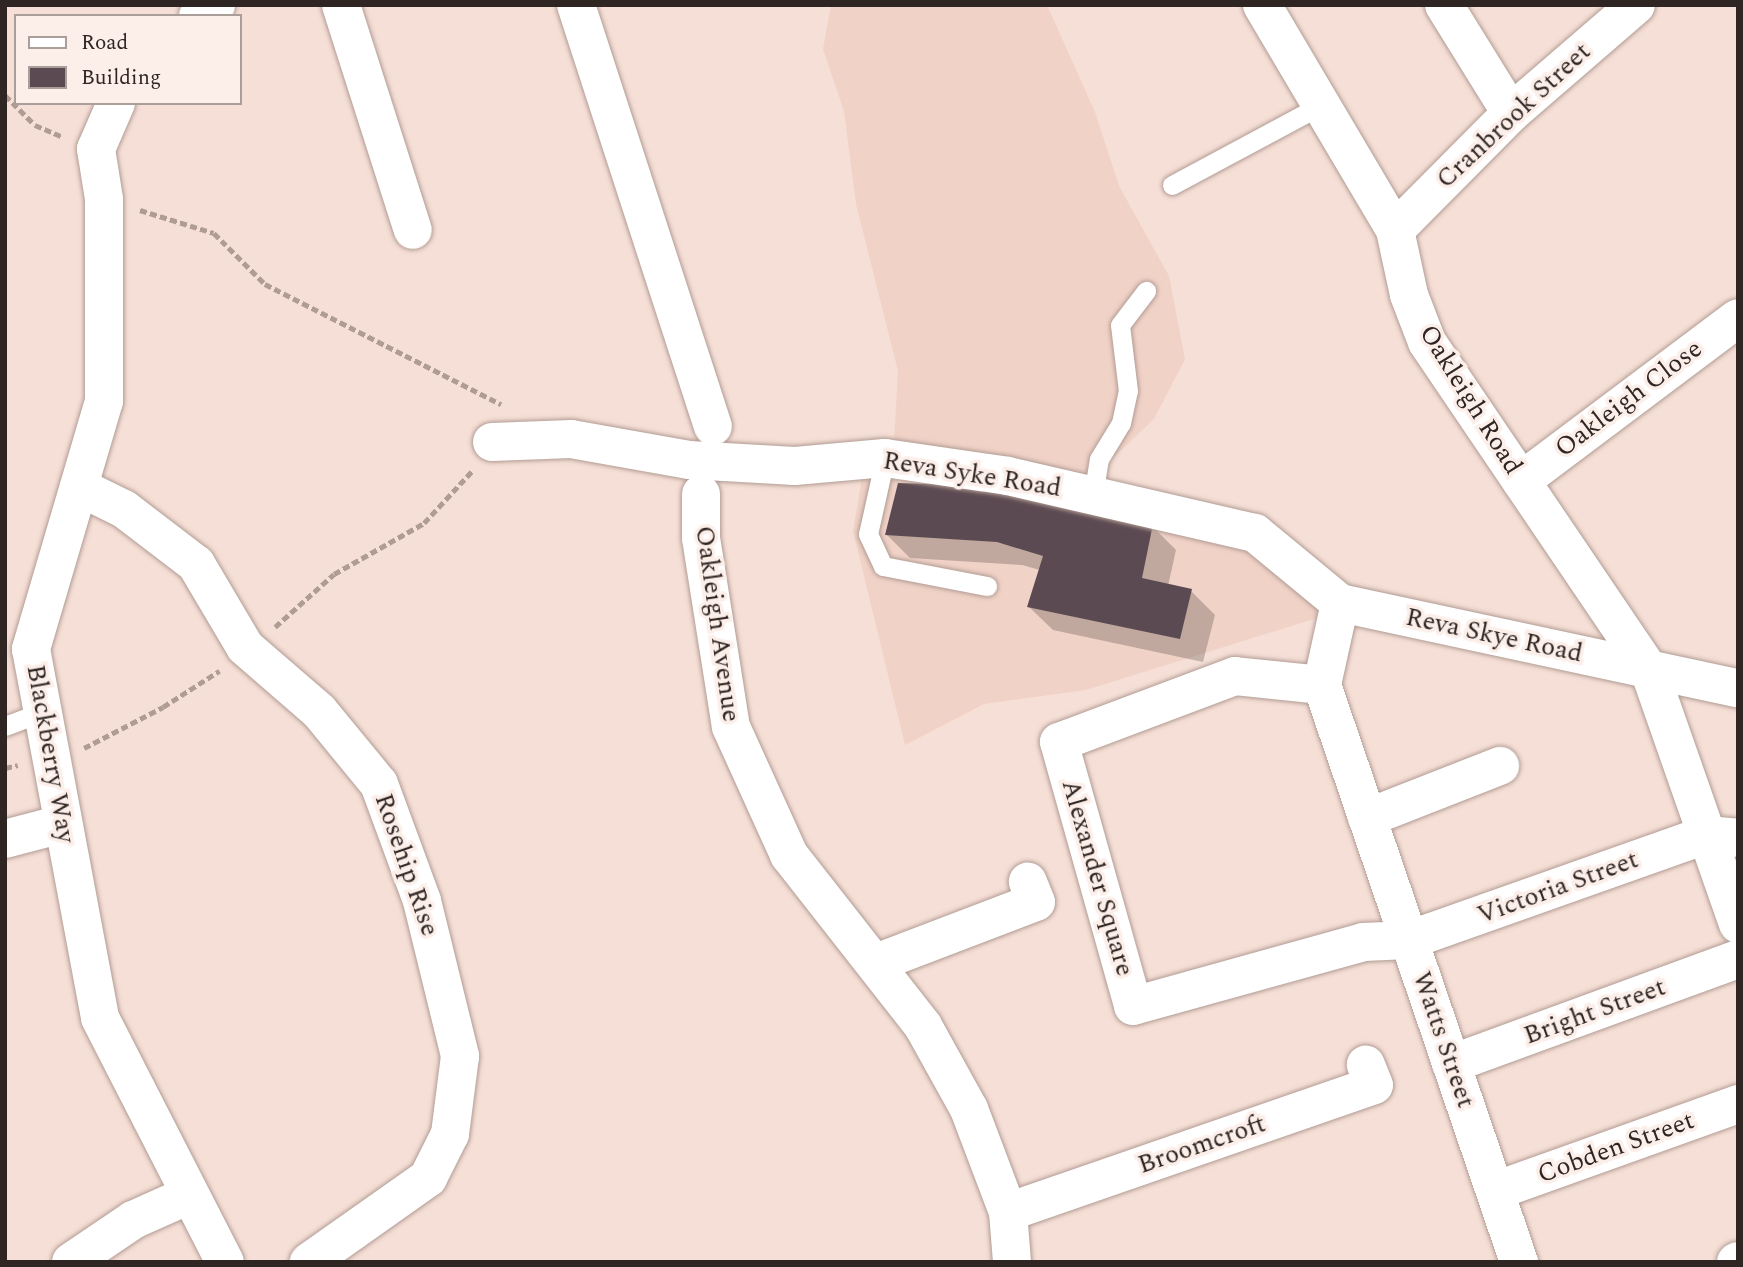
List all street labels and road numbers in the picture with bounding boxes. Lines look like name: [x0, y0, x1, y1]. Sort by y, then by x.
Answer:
street label: Cranbrook Street: [1430, 37, 1598, 195]
street label: Oakleigh Road: [1412, 319, 1528, 481]
street label: Oakleigh Close: [1549, 334, 1709, 464]
street label: Reva Syke Road: [881, 446, 1063, 504]
street label: Oakleigh Avenue: [688, 524, 746, 724]
street label: Reva Skye Road: [1403, 602, 1585, 670]
street label: Blackberry Way: [19, 662, 81, 846]
street label: Alexander Square: [1054, 776, 1140, 980]
street label: Rosehip Rise: [367, 790, 445, 940]
street label: Victoria Street: [1473, 844, 1643, 932]
street label: Watts Street: [1405, 968, 1481, 1112]
street label: Bright Street: [1520, 972, 1670, 1052]
street label: Cobden Street: [1533, 1105, 1699, 1191]
street label: Broomcroft: [1134, 1109, 1270, 1181]

